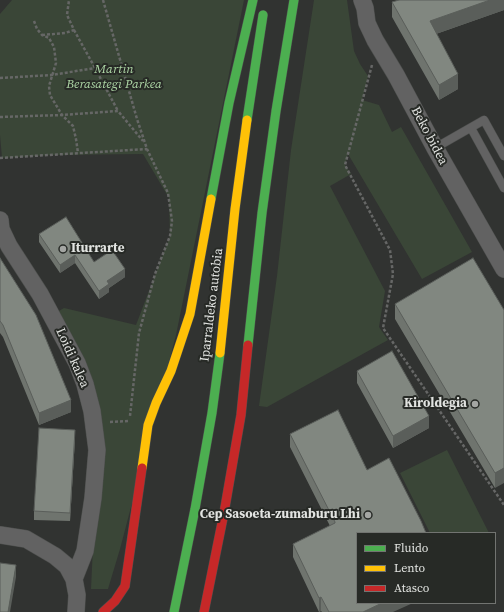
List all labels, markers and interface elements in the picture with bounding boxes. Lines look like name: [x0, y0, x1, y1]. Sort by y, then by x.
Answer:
park label: Martin Berasategi Parkea: [66, 62, 162, 93]
street label: Beko bidea: [407, 104, 451, 168]
place label: Iturrarte: [71, 241, 124, 257]
marker: Iturrarte: [58, 244, 68, 254]
street label: Iparraldeko autobia: [197, 247, 227, 363]
street label: Loidi kalea: [52, 326, 92, 390]
place label: Kiroldegia: [404, 396, 467, 412]
marker: Kiroldegia: [470, 399, 480, 409]
place label: Cep Sasoeta-zumaburu Lhi: [200, 507, 360, 523]
marker: Cep Sasoeta-zumaburu Lhi: [363, 510, 373, 520]
legend: [356, 532, 496, 604]
text: Fluido: [394, 540, 428, 556]
text: Lento: [394, 560, 425, 576]
text: Atasco: [394, 580, 429, 596]

